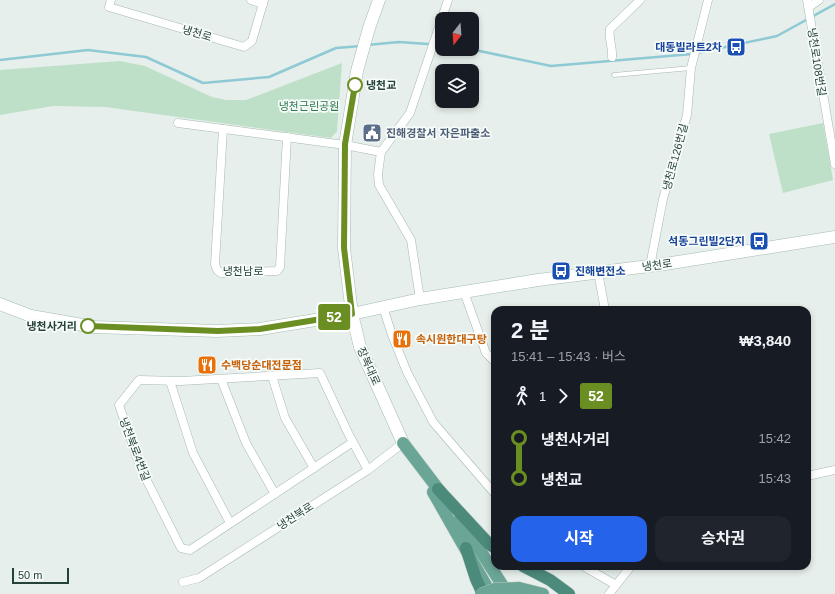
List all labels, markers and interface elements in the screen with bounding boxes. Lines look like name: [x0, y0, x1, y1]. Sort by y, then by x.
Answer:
north arrow: [435, 12, 479, 56]
map controls: [435, 12, 479, 108]
street label: 냉천로: [181, 23, 213, 43]
street label: 냉천로108번길: [806, 27, 828, 97]
bus stop icon: 대동빌라트2차: [725, 36, 747, 58]
place label: 대동빌라트2차: [655, 41, 722, 53]
button: layers: [435, 64, 479, 108]
marker: 냉천교: [347, 77, 363, 93]
place label: 냉천교: [366, 79, 396, 91]
park label: 냉천근린공원: [279, 100, 339, 112]
public building icon: 진해경찰서 자은파출소: [361, 122, 383, 144]
street label: 냉천로126번길: [660, 122, 690, 192]
place label: 진해경찰서 자은파출소: [386, 127, 490, 139]
bus stop icon: 석동그린빌2단지: [748, 230, 770, 252]
place label: 석동그린빌2단지: [668, 235, 745, 247]
street label: 냉천로: [641, 257, 673, 273]
bus stop icon: 진해변전소: [550, 260, 572, 282]
street label: 냉천남로: [223, 265, 263, 277]
place label: 진해변전소: [575, 265, 626, 277]
line badge: 52: [316, 304, 352, 330]
text: 52: [326, 309, 342, 325]
marker: 냉천사거리: [80, 318, 96, 334]
text: 2 분: [511, 318, 550, 343]
place label: 냉천사거리: [26, 320, 77, 332]
restaurant icon: 속시원한대구탕: [391, 328, 413, 350]
text: ₩3,840: [739, 332, 791, 349]
place label: 속시원한대구탕: [416, 333, 487, 345]
street label: 장복대로: [355, 345, 383, 387]
text: 15:41 – 15:43 · 버스: [511, 349, 626, 364]
restaurant icon: 수백당순대전문점: [196, 354, 218, 376]
place label: 수백당순대전문점: [221, 359, 302, 371]
icon: walk: [511, 385, 533, 407]
icon: forward: [552, 385, 574, 407]
text: 52: [588, 388, 604, 404]
text: 1: [539, 389, 546, 404]
street label: 냉천북로4번길: [117, 416, 153, 482]
text: 냉천사거리: [541, 431, 610, 448]
text: 15:42: [758, 431, 791, 446]
text: 냉천교: [541, 471, 582, 488]
text: 15:43: [758, 471, 791, 486]
street label: 냉천북로: [275, 500, 315, 532]
button: 시작: [511, 516, 647, 562]
button: 승차권: [655, 516, 791, 562]
scale bar: [12, 566, 69, 585]
text: 50 m: [18, 569, 42, 581]

